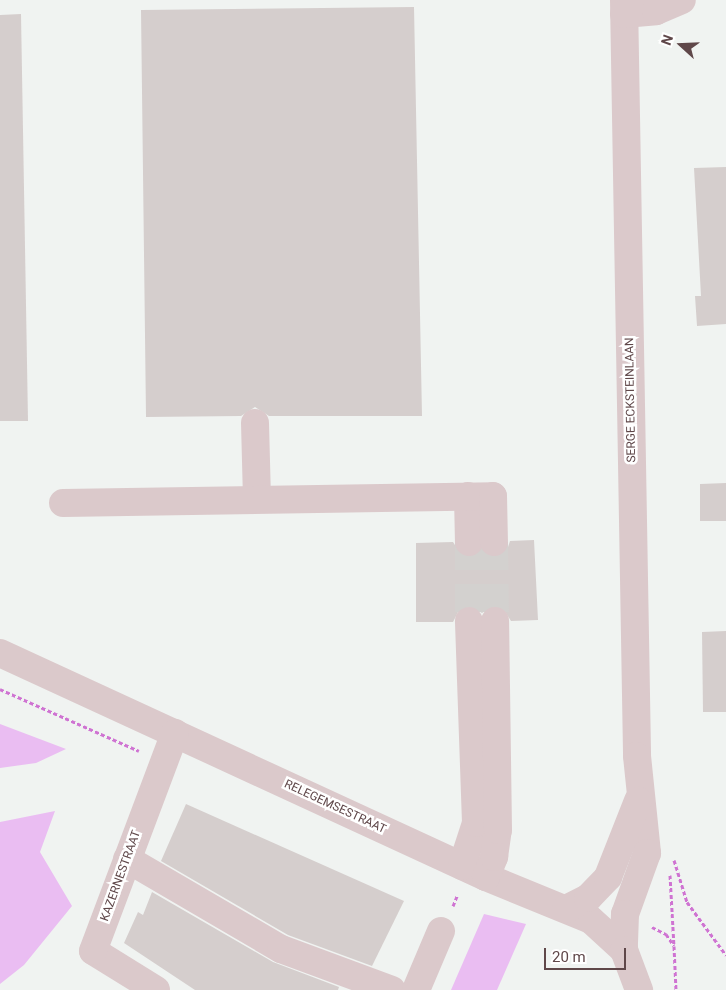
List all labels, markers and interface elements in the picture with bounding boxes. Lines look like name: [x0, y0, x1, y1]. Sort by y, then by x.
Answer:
north arrow: [656, 20, 706, 70]
text: N: [658, 32, 676, 47]
street label: SERGE ECKSTEINLAAN: [623, 337, 639, 463]
street label: RELEGEMSESTRAAT: [282, 777, 388, 837]
street label: KAZERNESTRAAT: [98, 828, 144, 924]
scale bar: [546, 938, 628, 970]
text: 20 m: [552, 948, 586, 966]

